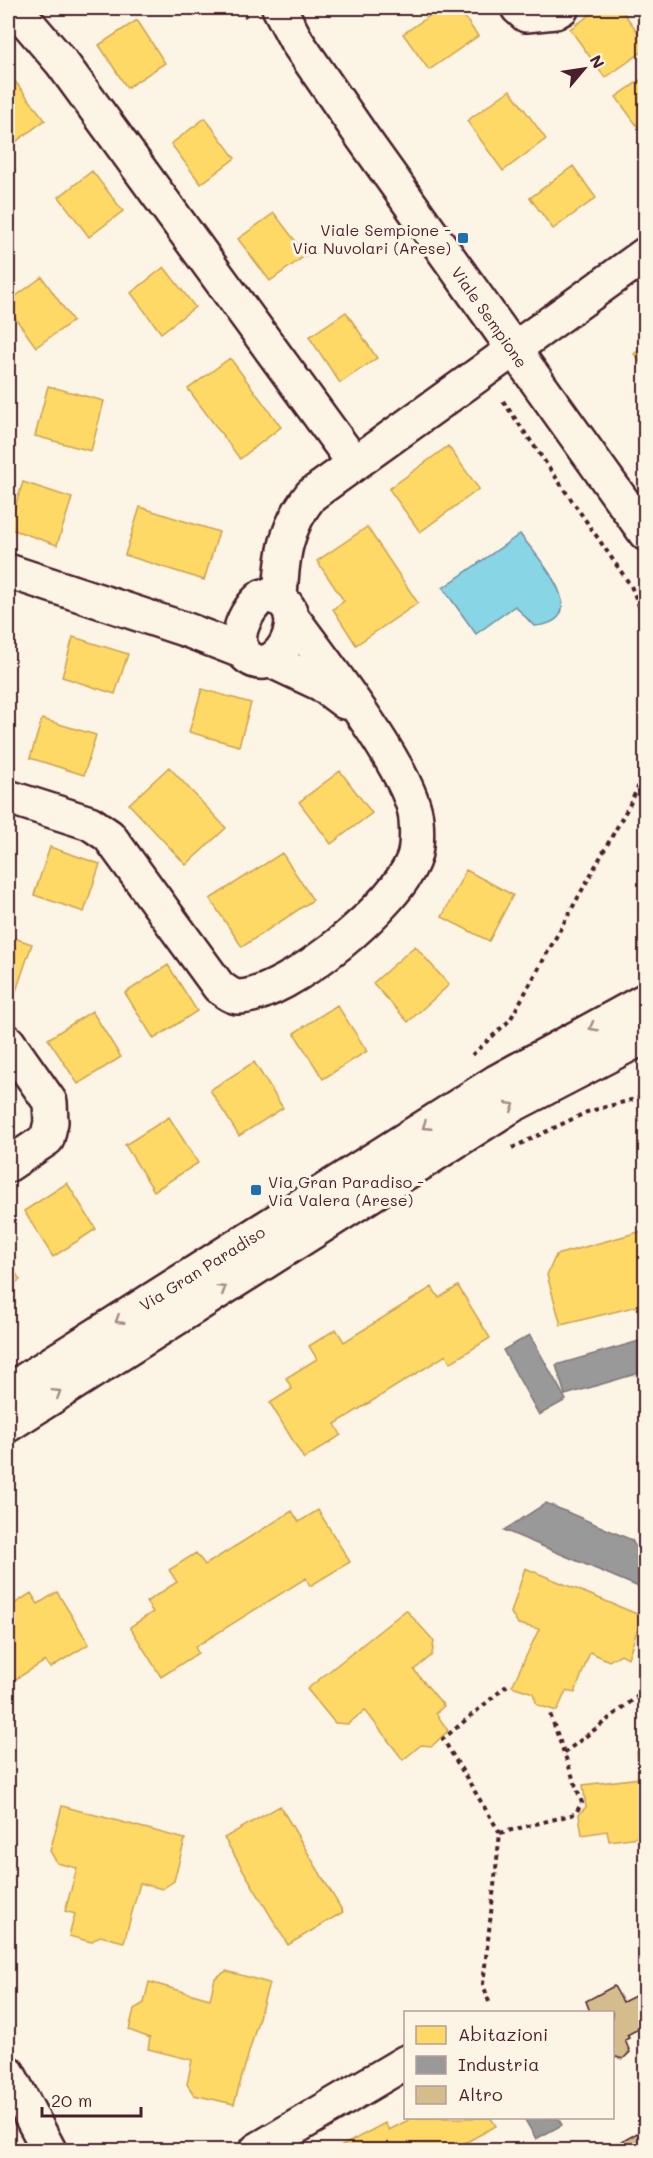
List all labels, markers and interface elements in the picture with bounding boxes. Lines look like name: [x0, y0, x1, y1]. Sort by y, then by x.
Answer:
north arrow: [554, 39, 614, 99]
text: N: [585, 51, 610, 72]
place label: Viale Sempione - Via Nuvolari (Arese): [293, 219, 451, 258]
marker: Viale Sempione - Via Nuvolari (Arese): [456, 231, 470, 245]
street label: Viale Sempione: [447, 262, 533, 372]
one-way arrow: [589, 1020, 600, 1031]
one-way arrow: [505, 1102, 515, 1114]
one-way arrow: [422, 1119, 432, 1131]
place label: Via Gran Paradiso - Via Valera (Arese): [268, 1171, 424, 1210]
marker: Via Gran Paradiso - Via Valera (Arese): [249, 1183, 263, 1197]
street label: Via Gran Paradiso: [135, 1221, 269, 1315]
one-way arrow: [215, 1285, 226, 1296]
one-way arrow: [115, 1313, 125, 1325]
one-way arrow: [51, 1389, 61, 1401]
legend: [404, 2011, 614, 2119]
text: Abitazioni: [458, 2022, 548, 2046]
text: Industria: [458, 2052, 540, 2076]
scale bar: [42, 2080, 141, 2118]
text: Altro: [458, 2082, 503, 2106]
text: 20 m: [51, 2088, 92, 2112]

